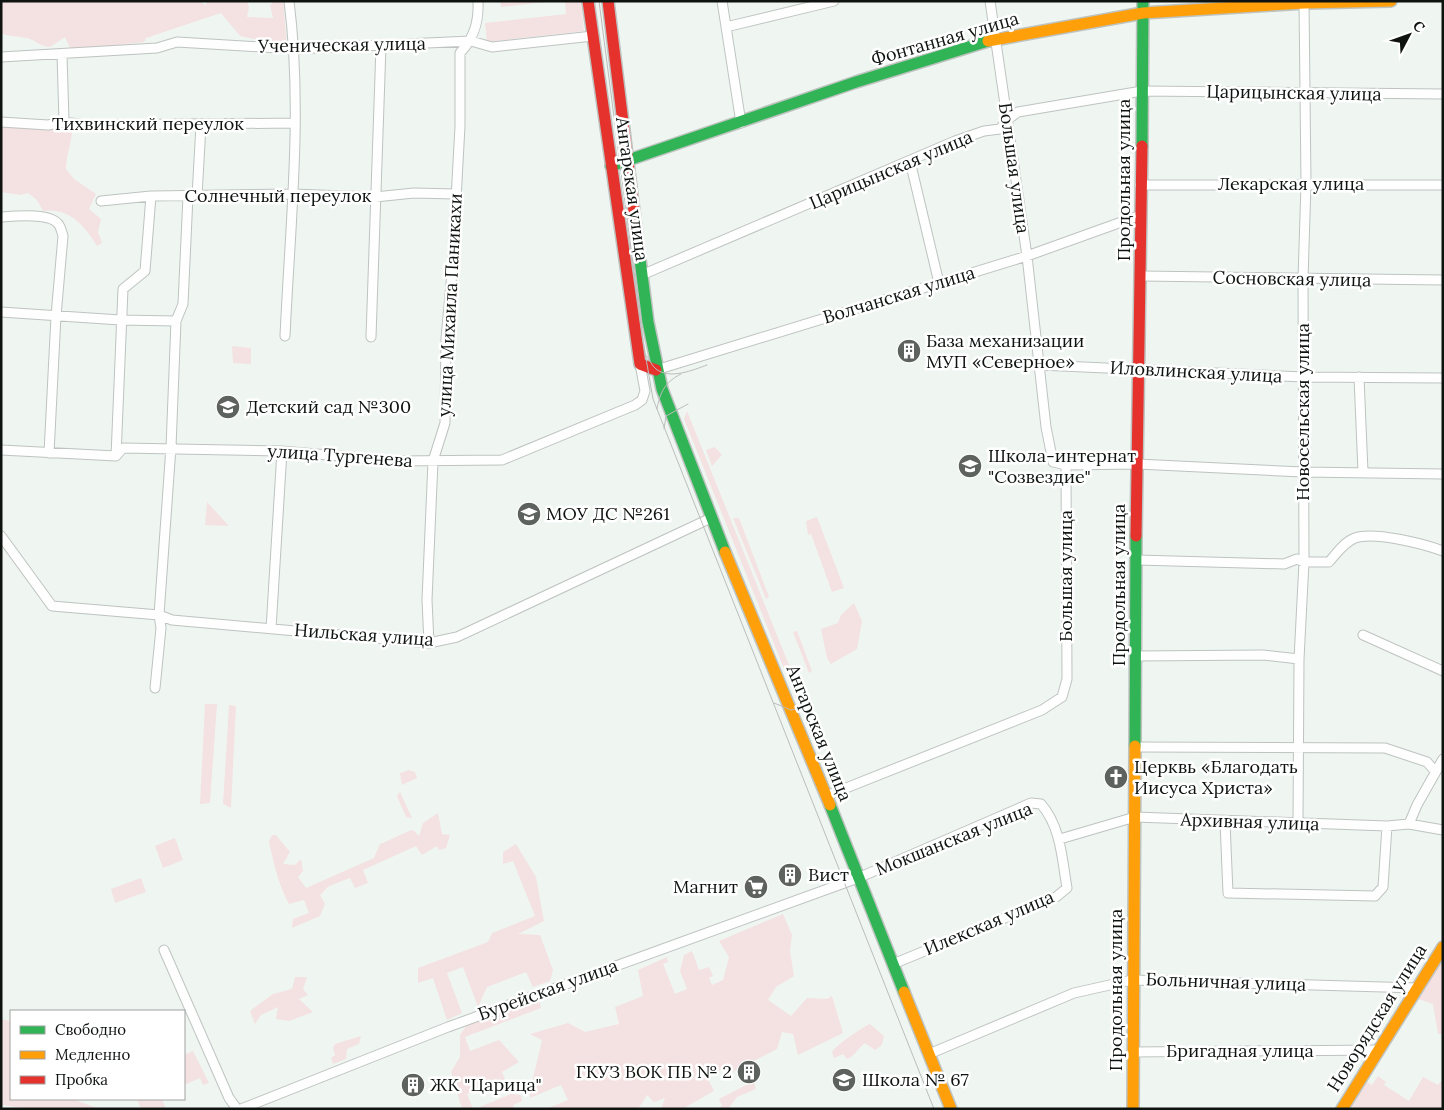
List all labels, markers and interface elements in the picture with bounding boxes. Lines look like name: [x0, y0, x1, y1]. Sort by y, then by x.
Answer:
street label: Фонтанная улица: [868, 6, 1021, 71]
north arrow: [1384, 10, 1434, 60]
text: С: [1409, 17, 1429, 36]
street label: Ученическая улица: [257, 32, 426, 57]
street label: Царицынская улица: [1206, 79, 1382, 106]
street label: Продольная улица: [1112, 99, 1135, 261]
street label: Большая улица: [994, 101, 1035, 235]
street label: Тихвинский переулок: [52, 112, 244, 135]
street label: Ангарская улица: [611, 114, 654, 262]
street label: Царицынская улица: [806, 125, 976, 214]
street label: Лекарская улица: [1218, 172, 1364, 195]
street label: Солнечный переулок: [185, 184, 372, 207]
street label: улица Михаила Паникахи: [432, 192, 467, 418]
street label: Волчанская улица: [820, 260, 978, 329]
street label: Сосновская улица: [1213, 266, 1372, 291]
street label: Новосельская улица: [1291, 323, 1314, 501]
place label: База механизации МУП «Северное»: [926, 329, 1084, 373]
building icon: База механизации МУП «Северное»: [896, 338, 922, 364]
street label: Иловлинская улица: [1109, 355, 1283, 388]
school or university icon: Детский сад №300: [215, 394, 241, 420]
place label: Детский сад №300: [246, 395, 411, 418]
street label: улица Тургенева: [267, 439, 413, 472]
place label: Школа-интернат "Созвездие": [988, 444, 1136, 488]
school or university icon: Школа-интернат "Созвездие": [957, 453, 983, 479]
school or university icon: МОУ ДС №261: [516, 501, 542, 527]
place label: МОУ ДС №261: [546, 502, 670, 525]
street label: Продольная улица: [1107, 504, 1130, 666]
street label: Большая улица: [1054, 510, 1077, 642]
street label: Нильская улица: [294, 618, 435, 651]
street label: Ангарская улица: [781, 660, 857, 804]
place label: Церквь «Благодать Иисуса Христа»: [1134, 755, 1298, 799]
church icon: Церквь «Благодать Иисуса Христа»: [1103, 764, 1129, 790]
street label: Мокшанская улица: [872, 797, 1036, 880]
street label: Архивная улица: [1179, 808, 1320, 835]
building icon: Вист: [777, 862, 803, 888]
place label: Вист: [808, 863, 849, 886]
supermarket icon: Магнит: [743, 874, 769, 900]
place label: Магнит: [673, 875, 738, 898]
street label: Илекская улица: [920, 885, 1057, 960]
street label: Продольная улица: [1104, 909, 1127, 1071]
street label: Новорядская улица: [1322, 940, 1431, 1096]
street label: Бурейская улица: [475, 954, 621, 1026]
street label: Больничная улица: [1145, 967, 1307, 996]
legend: [10, 1010, 185, 1100]
text: Свободно: [55, 1020, 126, 1039]
street label: Бригадная улица: [1166, 1039, 1314, 1062]
text: Медленно: [55, 1045, 130, 1064]
building icon: ГКУЗ ВОК ПБ № 2: [736, 1059, 762, 1085]
place label: ГКУЗ ВОК ПБ № 2: [576, 1060, 732, 1083]
school or university icon: Школа № 67: [831, 1067, 857, 1093]
place label: Школа № 67: [862, 1068, 969, 1091]
text: Пробка: [55, 1070, 108, 1089]
building icon: ЖК "Царица": [400, 1072, 426, 1098]
place label: ЖК "Царица": [430, 1073, 542, 1096]

